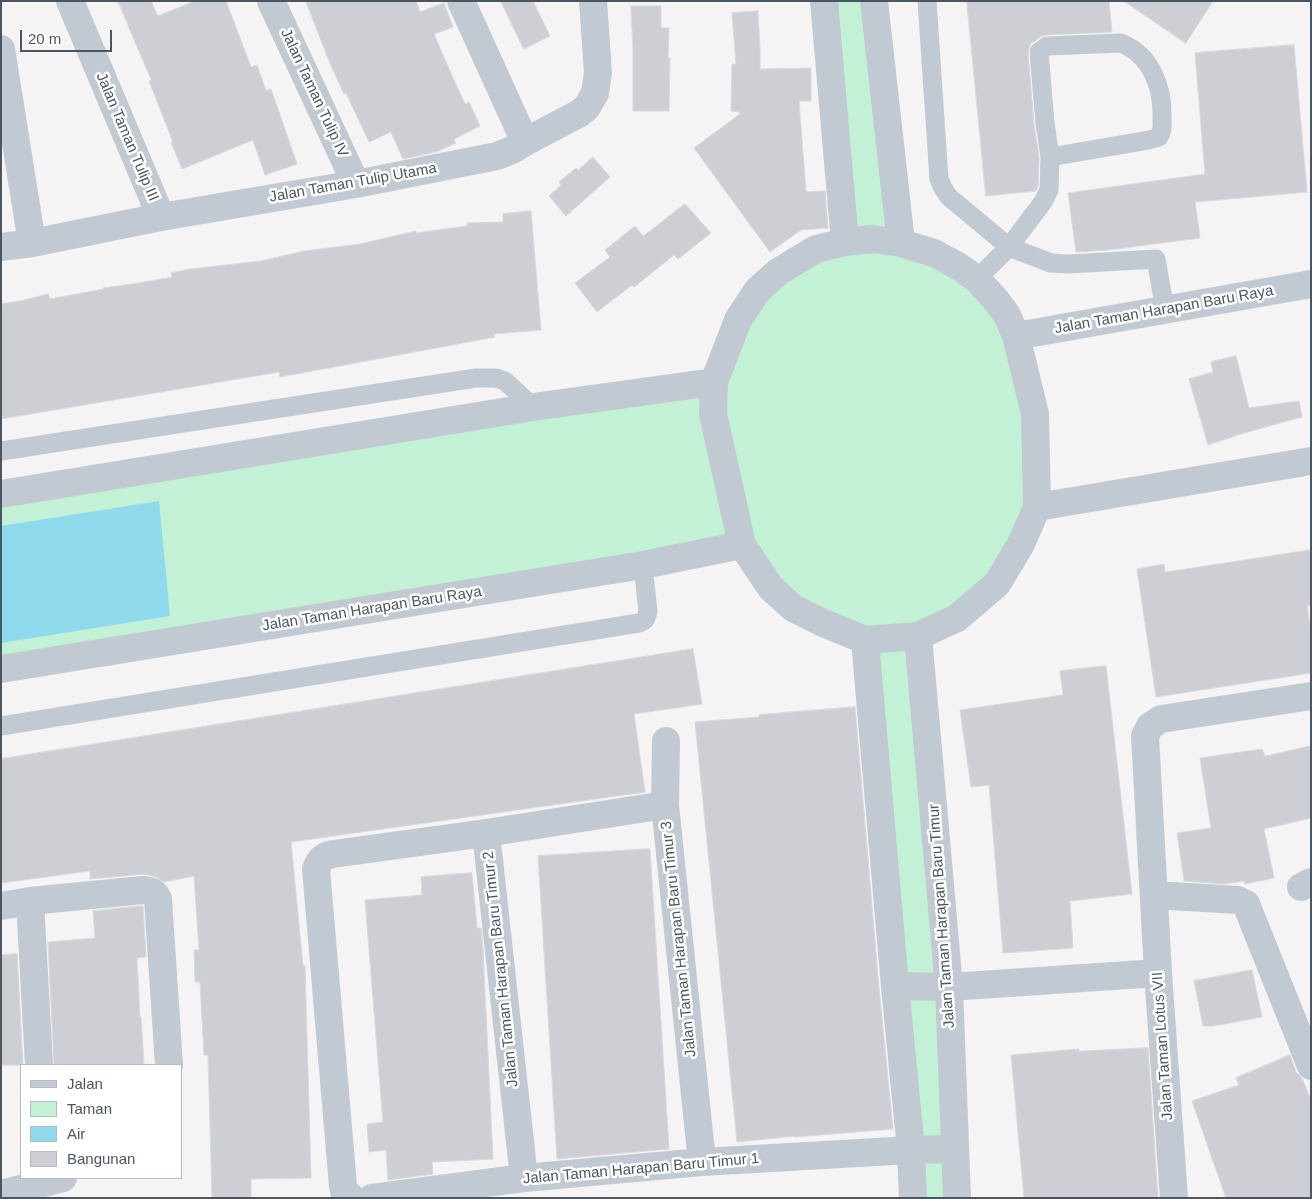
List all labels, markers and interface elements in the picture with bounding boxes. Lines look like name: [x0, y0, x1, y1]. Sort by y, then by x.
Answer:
scale bar: [22, 20, 115, 52]
street label: Jalan Taman Tulip IV: [276, 26, 352, 160]
text: 20 m: [28, 30, 61, 47]
street label: Jalan Taman Tulip III: [92, 70, 162, 204]
street label: Jalan Taman Tulip Utama: [268, 159, 438, 207]
street label: Jalan Taman Harapan Baru Raya: [1053, 282, 1275, 338]
street label: Jalan Taman Harapan Baru Raya: [261, 583, 483, 635]
street label: Jalan Taman Harapan Baru Timur: [925, 803, 959, 1029]
street label: Jalan Taman Harapan Baru Timur 3: [658, 820, 700, 1058]
street label: Jalan Taman Harapan Baru Timur 2: [480, 850, 522, 1088]
street label: Jalan Taman Lotus VII: [1149, 971, 1177, 1121]
legend: [20, 1064, 182, 1179]
text: Jalan: [67, 1075, 103, 1092]
text: Taman: [67, 1100, 112, 1117]
text: Air: [67, 1125, 85, 1142]
text: Bangunan: [67, 1150, 135, 1167]
street label: Jalan Taman Harapan Baru Timur 1: [522, 1150, 760, 1188]

